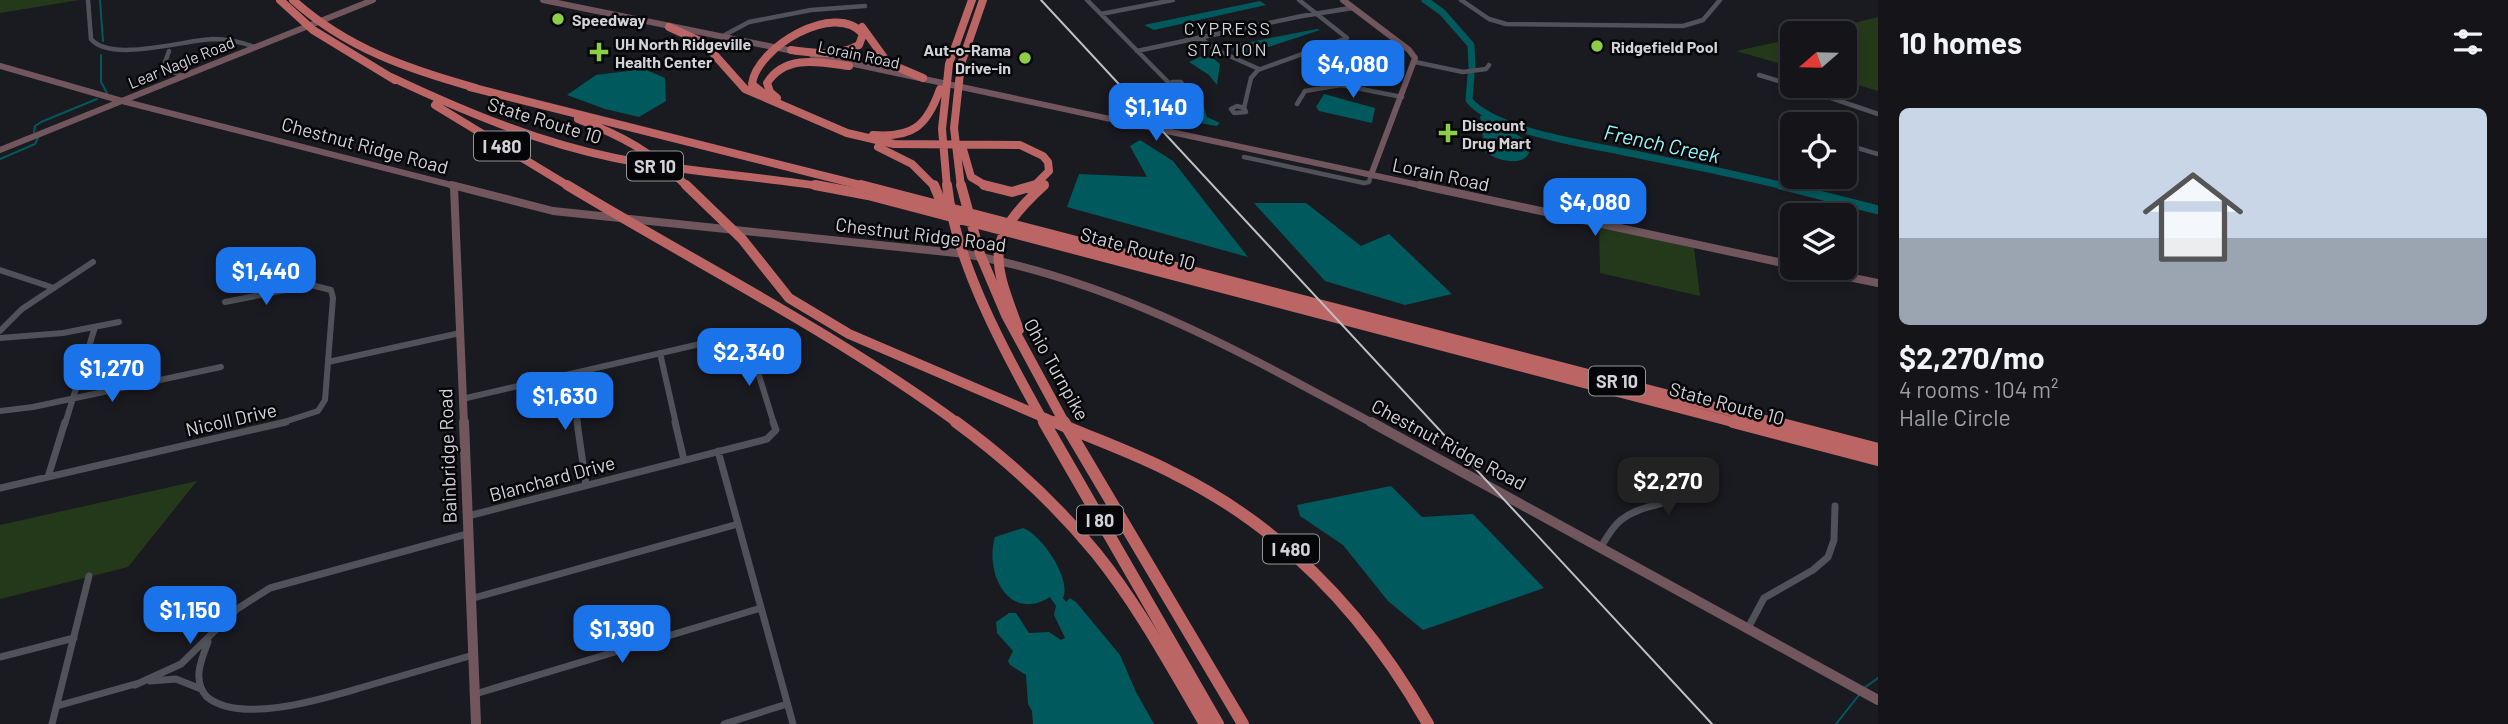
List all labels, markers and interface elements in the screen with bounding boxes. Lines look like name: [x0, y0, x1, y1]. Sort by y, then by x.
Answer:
place label: Speedway: [572, 10, 645, 29]
marker: Speedway: [550, 11, 566, 27]
district label: CYPRESS STATION: [1184, 17, 1272, 60]
north arrow: [1780, 21, 1857, 98]
map controls: [1780, 21, 1857, 280]
icon: filters: [2449, 23, 2487, 61]
text: 10 homes: [1899, 24, 2022, 60]
street label: Lear Nagle Road: [125, 32, 237, 92]
place label: UH North Ridgeville Health Center: [615, 34, 751, 71]
street label: Lorain Road: [816, 36, 902, 72]
place label: Ridgefield Pool: [1611, 37, 1718, 56]
marker: Ridgefield Pool: [1589, 38, 1605, 54]
place label: Aut-o-Rama Drive-in: [923, 40, 1011, 77]
pin: $4,080: [1296, 41, 1410, 100]
marker: UH North Ridgeville Health Center: [589, 42, 609, 62]
text: $4,080: [1317, 49, 1389, 77]
marker: Aut-o-Rama Drive-in: [1017, 50, 1033, 66]
pin: $1,140: [1099, 83, 1213, 143]
street label: State Route 10: [485, 92, 605, 148]
text: $1,140: [1125, 92, 1187, 120]
street label: Chestnut Ridge Road: [279, 112, 451, 178]
button: locate: [1780, 112, 1857, 189]
place label: Discount Drug Mart: [1462, 115, 1531, 152]
water label: French Creek: [1602, 119, 1723, 168]
marker: Discount Drug Mart: [1440, 125, 1456, 141]
road number: I 480: [474, 132, 530, 160]
road number: SR 10: [627, 152, 683, 181]
street label: Lorain Road: [1390, 152, 1492, 196]
icon: home: [2130, 154, 2256, 280]
pin: $4,080: [1538, 178, 1652, 238]
text: $4,080: [1559, 187, 1631, 215]
button: layers: [1780, 203, 1857, 280]
street label: Chestnut Ridge Road: [834, 212, 1008, 256]
street label: State Route 10: [1078, 222, 1198, 274]
pin: $1,440: [209, 247, 323, 307]
text: $1,440: [232, 256, 300, 284]
street label: Ohio Turnpike: [1020, 314, 1094, 424]
pin: $2,340: [692, 328, 806, 388]
text: $2,340: [713, 337, 785, 365]
text: $2,270/mo: [1899, 339, 2045, 375]
pin: $1,270: [55, 344, 169, 404]
text: $1,270: [80, 353, 144, 381]
road number: SR 10: [1589, 366, 1645, 396]
pin: $1,630: [508, 372, 622, 432]
text: 4 rooms · 104 m²: [1899, 375, 2059, 403]
street label: State Route 10: [1667, 377, 1787, 429]
text: $1,630: [532, 381, 598, 409]
street label: Bainbridge Road: [433, 388, 461, 524]
street label: Chestnut Ridge Road: [1368, 394, 1530, 494]
street label: Nicoll Drive: [183, 397, 279, 441]
text: Halle Circle: [1899, 403, 2011, 431]
street label: Blanchard Drive: [487, 450, 617, 506]
pin: $2,270: [1611, 458, 1725, 517]
text: $2,270: [1633, 466, 1703, 494]
road number: I 80: [1077, 506, 1123, 534]
road number: I 480: [1263, 534, 1319, 564]
pin: $1,150: [133, 586, 247, 646]
text: $1,150: [159, 595, 221, 623]
pin: $1,390: [565, 606, 679, 665]
text: $1,390: [589, 614, 655, 642]

